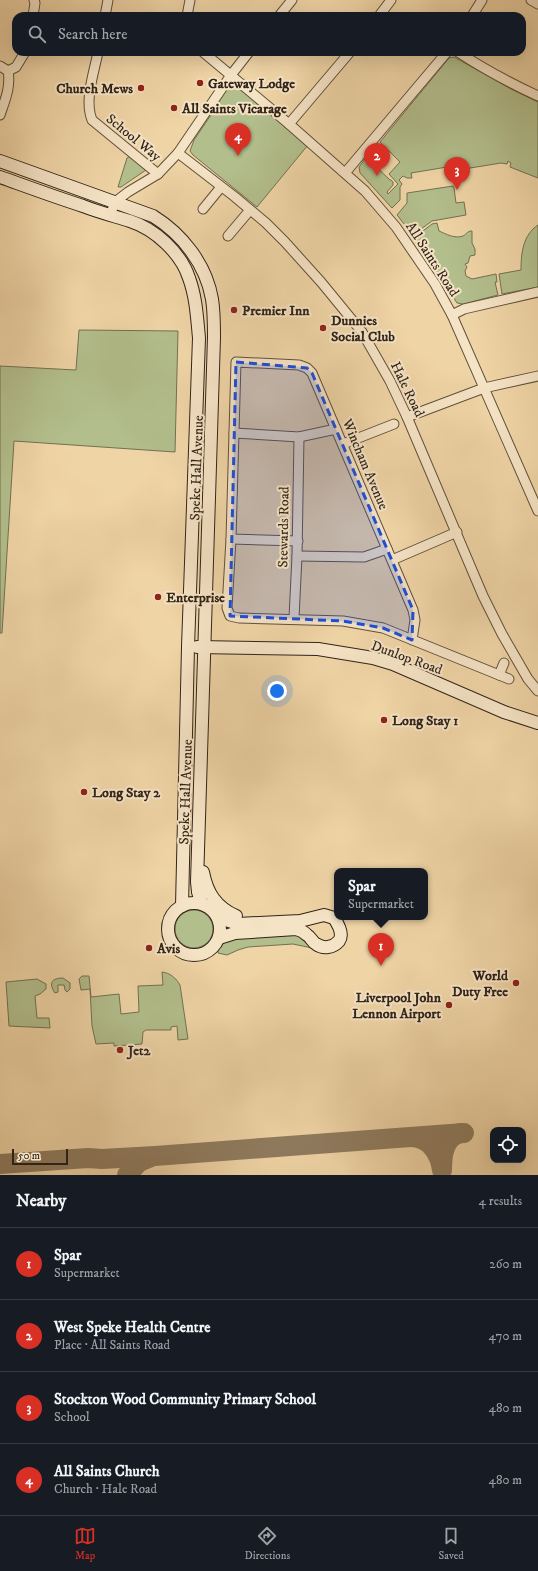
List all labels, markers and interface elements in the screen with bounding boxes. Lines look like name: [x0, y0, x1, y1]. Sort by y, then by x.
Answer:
search box: [12, 12, 526, 56]
icon: search: [26, 23, 48, 45]
text: Search here: [58, 25, 127, 44]
place label: Gateway Lodge: [208, 75, 295, 93]
marker: Gateway Lodge: [195, 78, 205, 88]
place label: Church Mews: [56, 80, 133, 98]
marker: Church Mews: [136, 83, 146, 93]
place label: All Saints Vicarage: [181, 100, 287, 118]
marker: All Saints Vicarage: [169, 103, 179, 113]
street label: School Way: [102, 110, 165, 166]
pin: 4: [225, 123, 251, 156]
pin: 2: [364, 143, 390, 176]
pin: 3: [444, 157, 470, 190]
street label: All Saints Road: [401, 219, 463, 300]
place label: Premier Inn: [242, 302, 310, 320]
marker: Premier Inn: [229, 305, 239, 315]
place label: Dunnies Social Club: [331, 312, 395, 346]
marker: Dunnies Social Club: [318, 323, 328, 333]
street label: Hale Road: [386, 359, 428, 420]
street label: Speke Hall Avenue: [186, 415, 208, 521]
street label: Wincham Avenue: [337, 415, 392, 513]
street label: Stewards Road: [274, 486, 294, 568]
place label: Enterprise: [166, 589, 225, 607]
marker: Enterprise: [153, 592, 163, 602]
street label: Dunlop Road: [369, 637, 445, 679]
your location: [267, 681, 287, 701]
place label: Long Stay 1: [392, 712, 459, 730]
marker: Long Stay 1: [379, 715, 389, 725]
street label: Speke Hall Avenue: [175, 739, 197, 845]
place label: Long Stay 2: [92, 784, 161, 802]
marker: Long Stay 2: [79, 787, 89, 797]
popup: [334, 868, 428, 920]
text: Spar: [348, 877, 375, 896]
text: Supermarket: [348, 896, 414, 912]
pin: 1: [368, 933, 394, 966]
place label: Avis: [156, 940, 180, 958]
marker: Avis: [144, 943, 154, 953]
place label: World Duty Free: [452, 967, 509, 1001]
marker: World Duty Free: [511, 978, 521, 988]
place label: Liverpool John Lennon Airport: [352, 989, 442, 1023]
marker: Liverpool John Lennon Airport: [444, 1000, 454, 1010]
place label: Jet2: [126, 1042, 152, 1060]
marker: Jet2: [115, 1045, 125, 1055]
map controls: [490, 1127, 526, 1163]
button: locate: [490, 1127, 526, 1163]
scale bar: [12, 1147, 68, 1166]
text: 50 m: [18, 1149, 40, 1163]
text: Nearby: [16, 1190, 66, 1212]
text: 4 results: [479, 1193, 522, 1209]
text: Spar: [54, 1246, 81, 1265]
text: 1: [27, 1256, 31, 1272]
text: 260 m: [489, 1256, 522, 1272]
text: Supermarket: [54, 1265, 120, 1281]
text: West Speke Health Centre: [54, 1318, 210, 1337]
text: 2: [26, 1328, 32, 1344]
text: 470 m: [489, 1328, 522, 1344]
text: Place · All Saints Road: [54, 1337, 170, 1353]
text: Stockton Wood Community Primary School: [54, 1390, 316, 1409]
text: 3: [27, 1400, 31, 1416]
text: 480 m: [488, 1400, 522, 1416]
text: School: [54, 1409, 90, 1425]
text: All Saints Church: [54, 1462, 160, 1481]
text: 4: [25, 1472, 33, 1488]
text: 480 m: [488, 1472, 522, 1488]
text: Church · Hale Road: [54, 1481, 157, 1497]
tab: Map: [74, 1525, 96, 1563]
tab: Directions: [245, 1525, 290, 1563]
tab: Saved: [439, 1525, 464, 1563]

